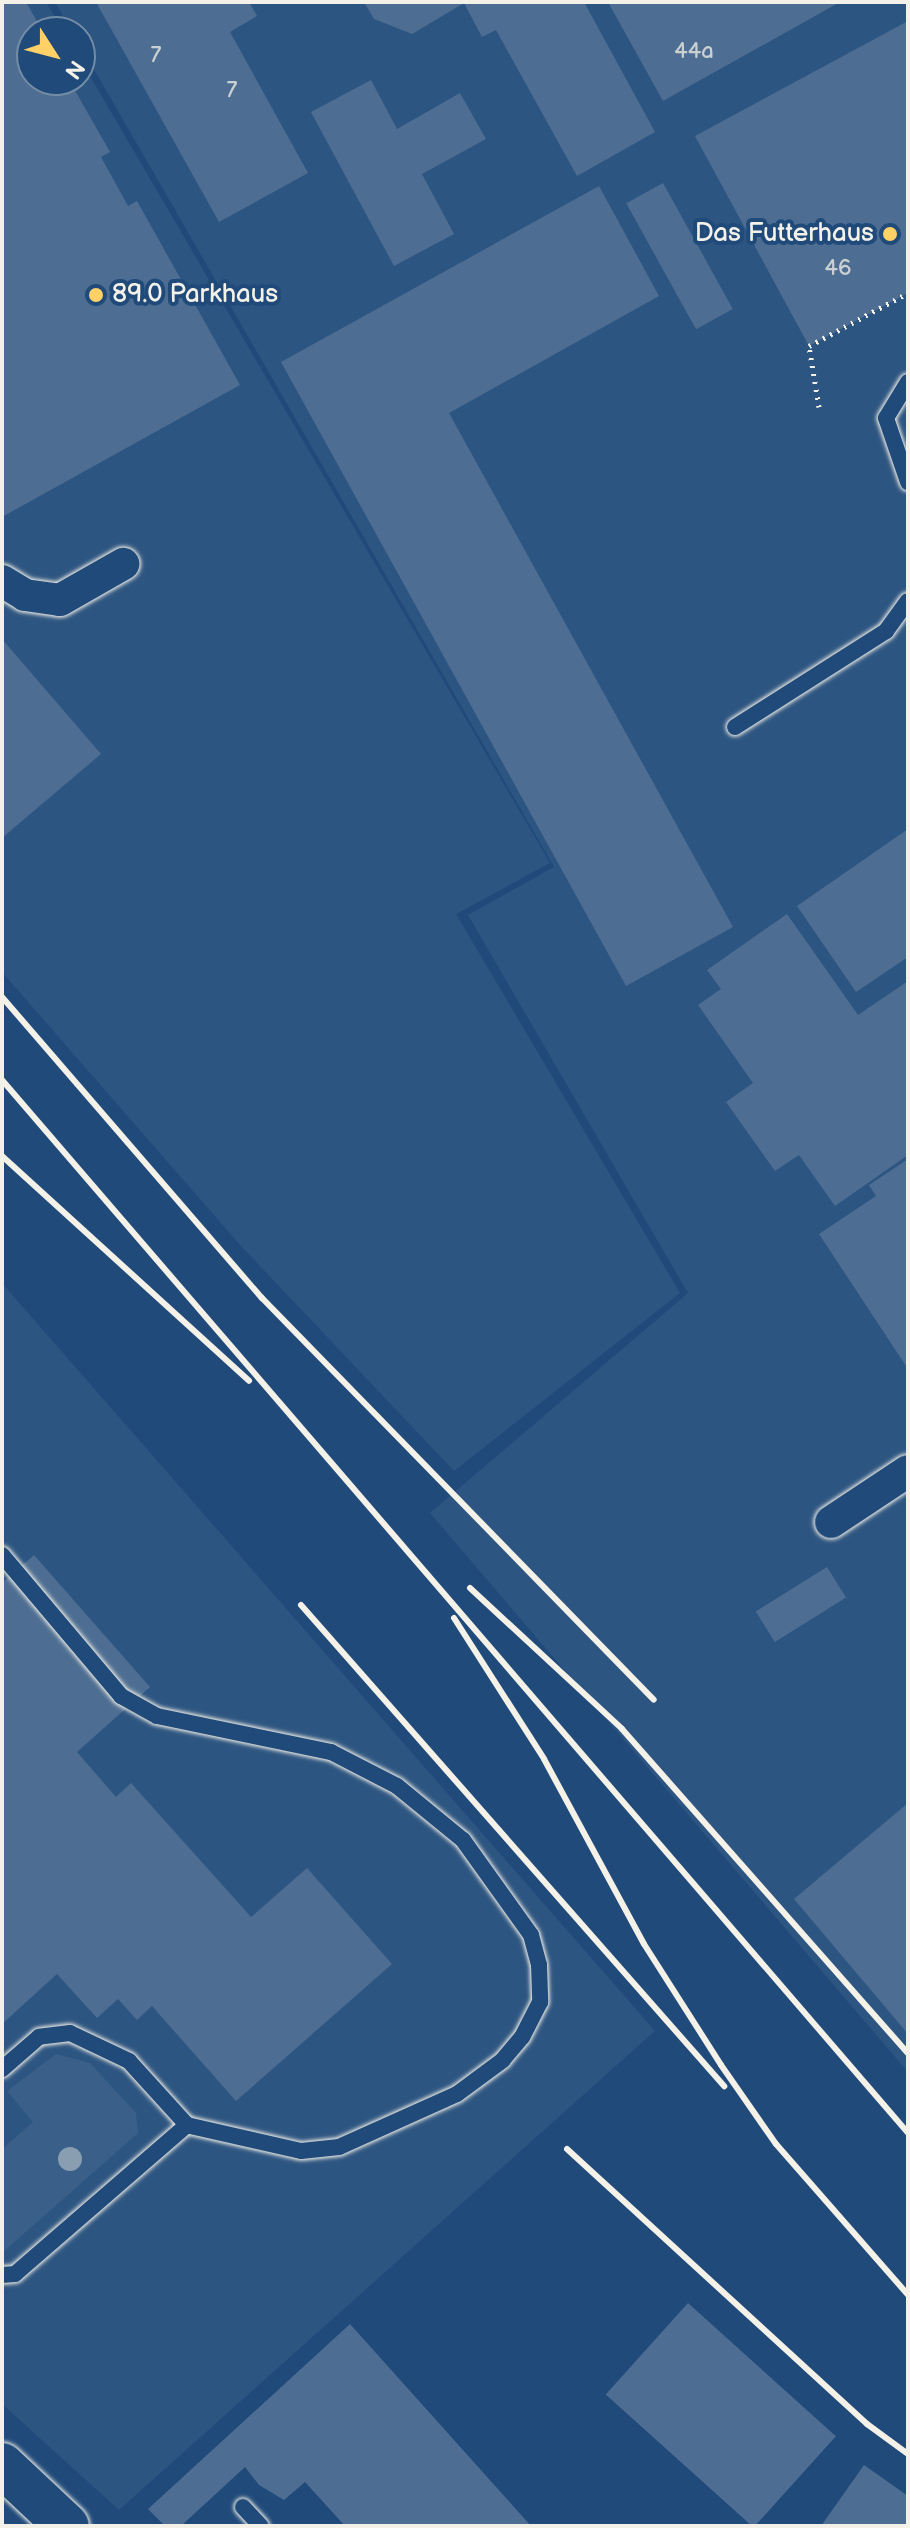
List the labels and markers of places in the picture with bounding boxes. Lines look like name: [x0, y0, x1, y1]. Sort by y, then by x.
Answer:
place label: Das Futterhaus: [695, 218, 874, 250]
marker: Das Futterhaus: [881, 225, 899, 243]
place label: 89.0 Parkhaus: [112, 279, 278, 311]
marker: 89.0 Parkhaus: [87, 286, 105, 304]

